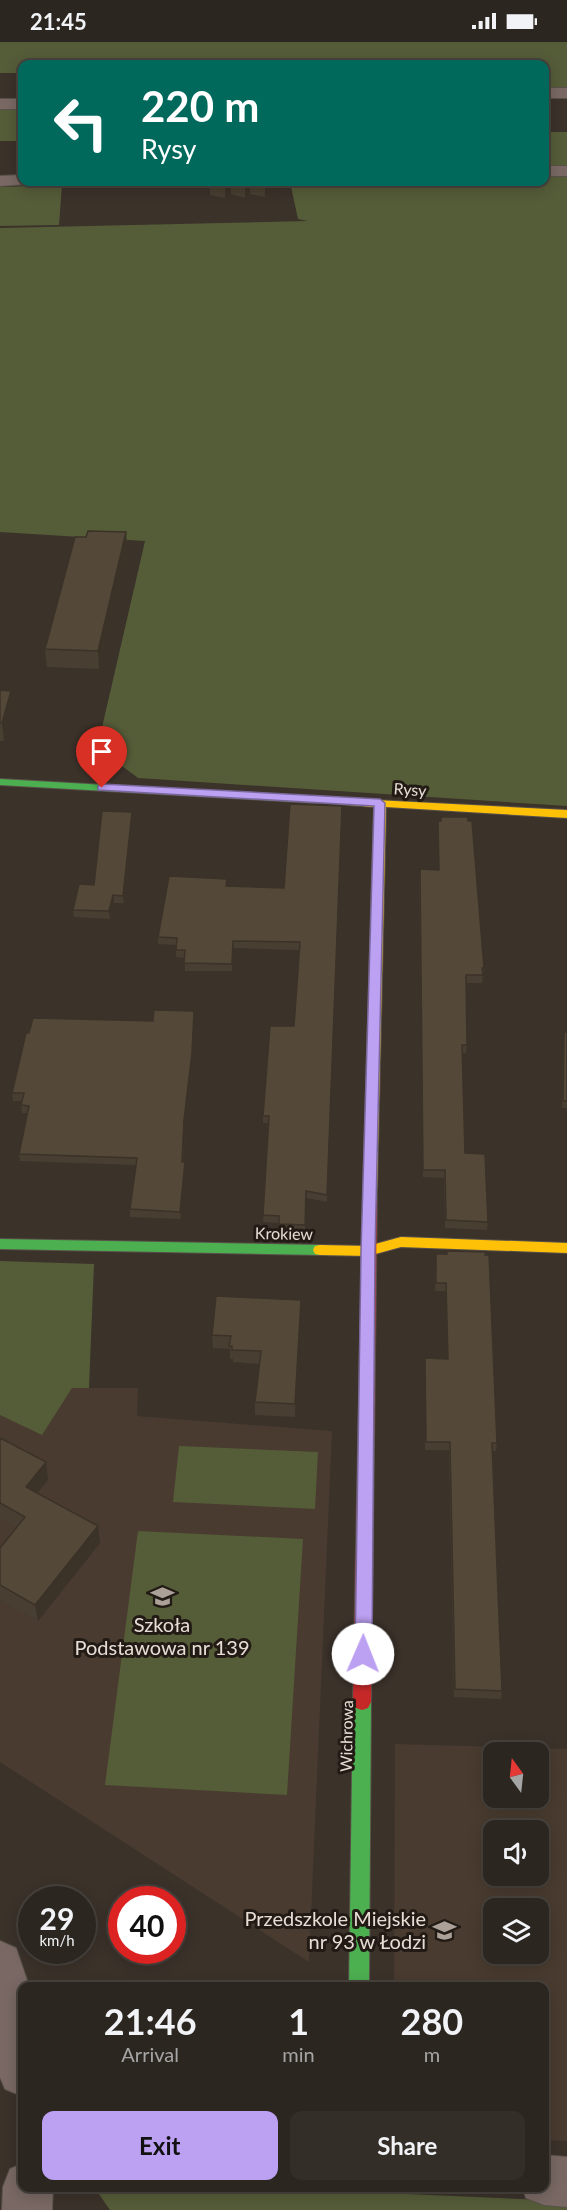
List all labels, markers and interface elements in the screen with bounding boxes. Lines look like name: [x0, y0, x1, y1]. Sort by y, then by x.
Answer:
text: 21:45: [30, 8, 87, 35]
text: 220 m: [141, 81, 259, 131]
icon: left: [42, 84, 120, 162]
text: Rysy: [141, 132, 197, 165]
pin: [76, 726, 127, 788]
icon: arrive: [85, 735, 118, 768]
street label: Rysy: [393, 778, 428, 800]
street label: Krokiew: [255, 1223, 314, 1243]
school or university icon: Szkoła Podstawowa nr 139: [149, 1584, 175, 1610]
place label: Szkoła Podstawowa nr 139: [74, 1612, 250, 1659]
position arrow: [331, 1622, 395, 1686]
street label: Wichrowa: [336, 1700, 356, 1772]
north arrow: [483, 1742, 549, 1808]
map controls: [483, 1742, 549, 1964]
button: sound: [483, 1820, 549, 1886]
speed limit sign: 40: [108, 1886, 186, 1964]
button: layers: [483, 1898, 549, 1964]
text: 29: [40, 1900, 74, 1936]
place label: Przedszkole Miejskie nr 93 w Łodzi: [245, 1906, 426, 1953]
school or university icon: Przedszkole Miejskie nr 93 w Łodzi: [431, 1917, 457, 1943]
text: km/h: [39, 1931, 75, 1949]
text: 21:46: [104, 1999, 197, 2043]
text: 1: [288, 1999, 309, 2043]
text: 280: [401, 1999, 463, 2043]
text: Arrival: [121, 2042, 179, 2066]
text: min: [282, 2042, 315, 2066]
text: m: [424, 2042, 440, 2066]
button: Exit: [42, 2111, 278, 2180]
button: Share: [290, 2111, 525, 2180]

